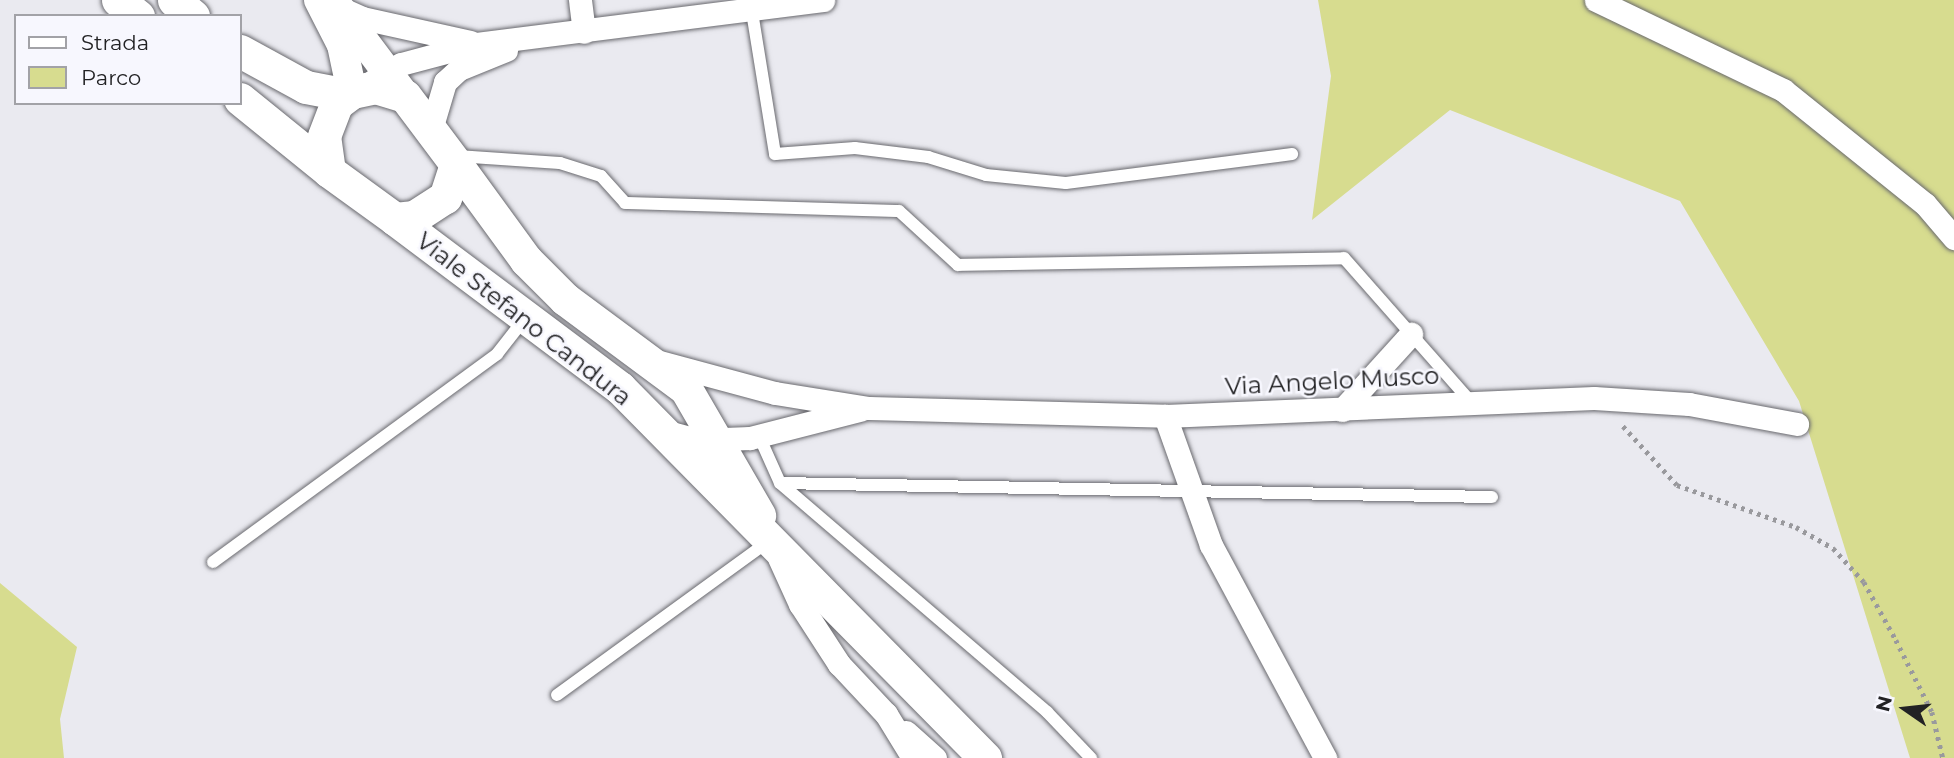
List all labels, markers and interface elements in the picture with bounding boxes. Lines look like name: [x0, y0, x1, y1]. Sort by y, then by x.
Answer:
legend: [14, 14, 242, 105]
text: Strada: [81, 30, 149, 55]
text: Parco: [81, 65, 141, 90]
street label: Viale Stefano Candura: [411, 226, 637, 412]
street label: Via Angelo Musco: [1224, 361, 1440, 401]
north arrow: [1870, 674, 1940, 744]
text: N: [1871, 694, 1897, 714]

